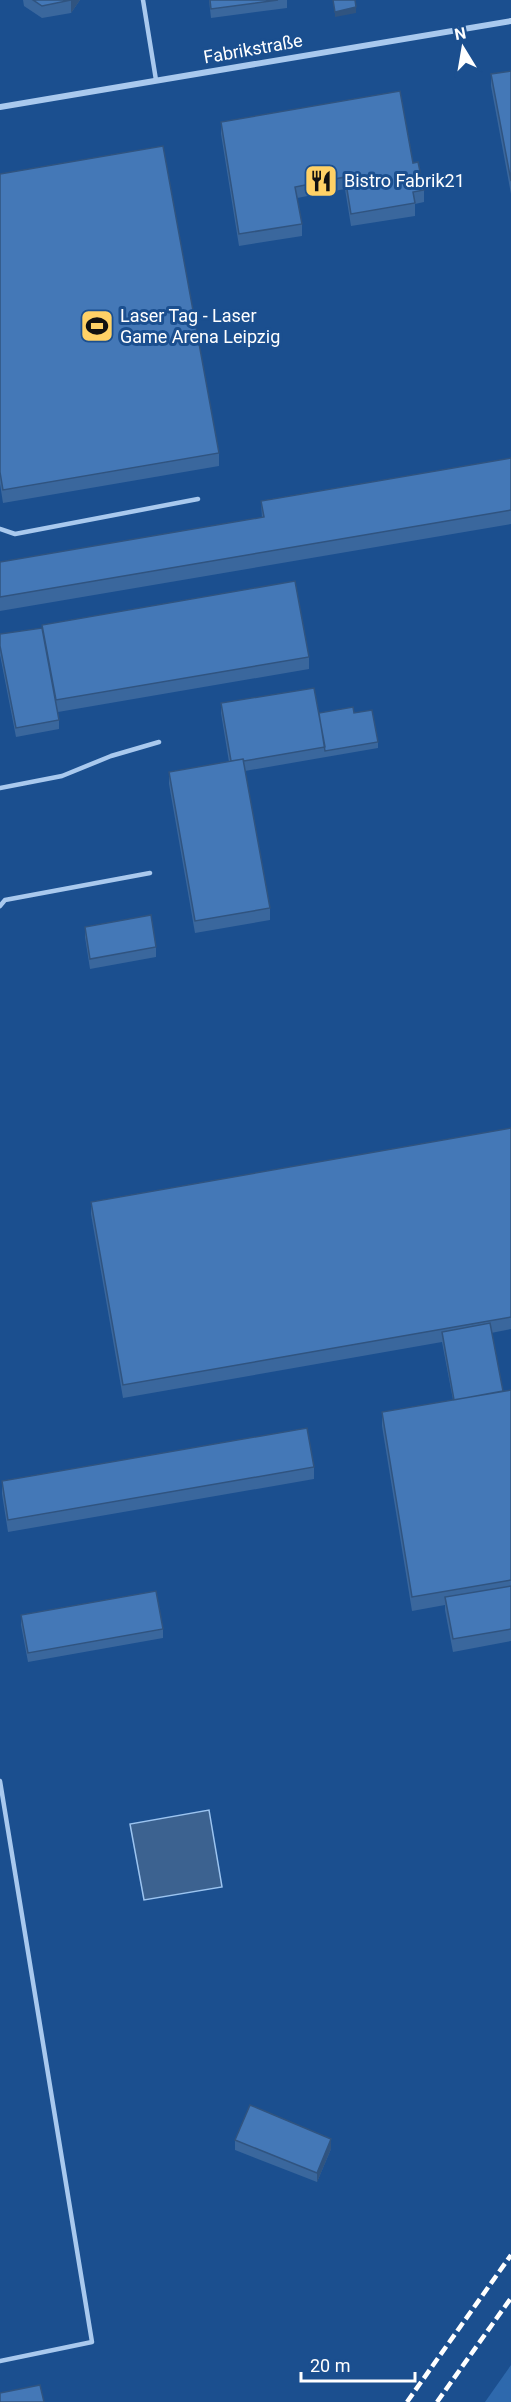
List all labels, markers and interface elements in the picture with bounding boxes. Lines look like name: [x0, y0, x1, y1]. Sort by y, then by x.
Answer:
north arrow: [433, 18, 493, 78]
text: N: [453, 23, 468, 44]
street label: Fabrikstraße: [202, 29, 304, 68]
restaurant icon: Bistro Fabrik21: [303, 163, 339, 199]
place label: Bistro Fabrik21: [344, 170, 465, 191]
place label: Laser Tag - Laser Game Arena Leipzig: [120, 305, 280, 347]
sports icon: Laser Tag - Laser Game Arena Leipzig: [79, 308, 115, 344]
scale bar: [301, 2345, 415, 2383]
text: 20 m: [310, 2355, 350, 2376]

